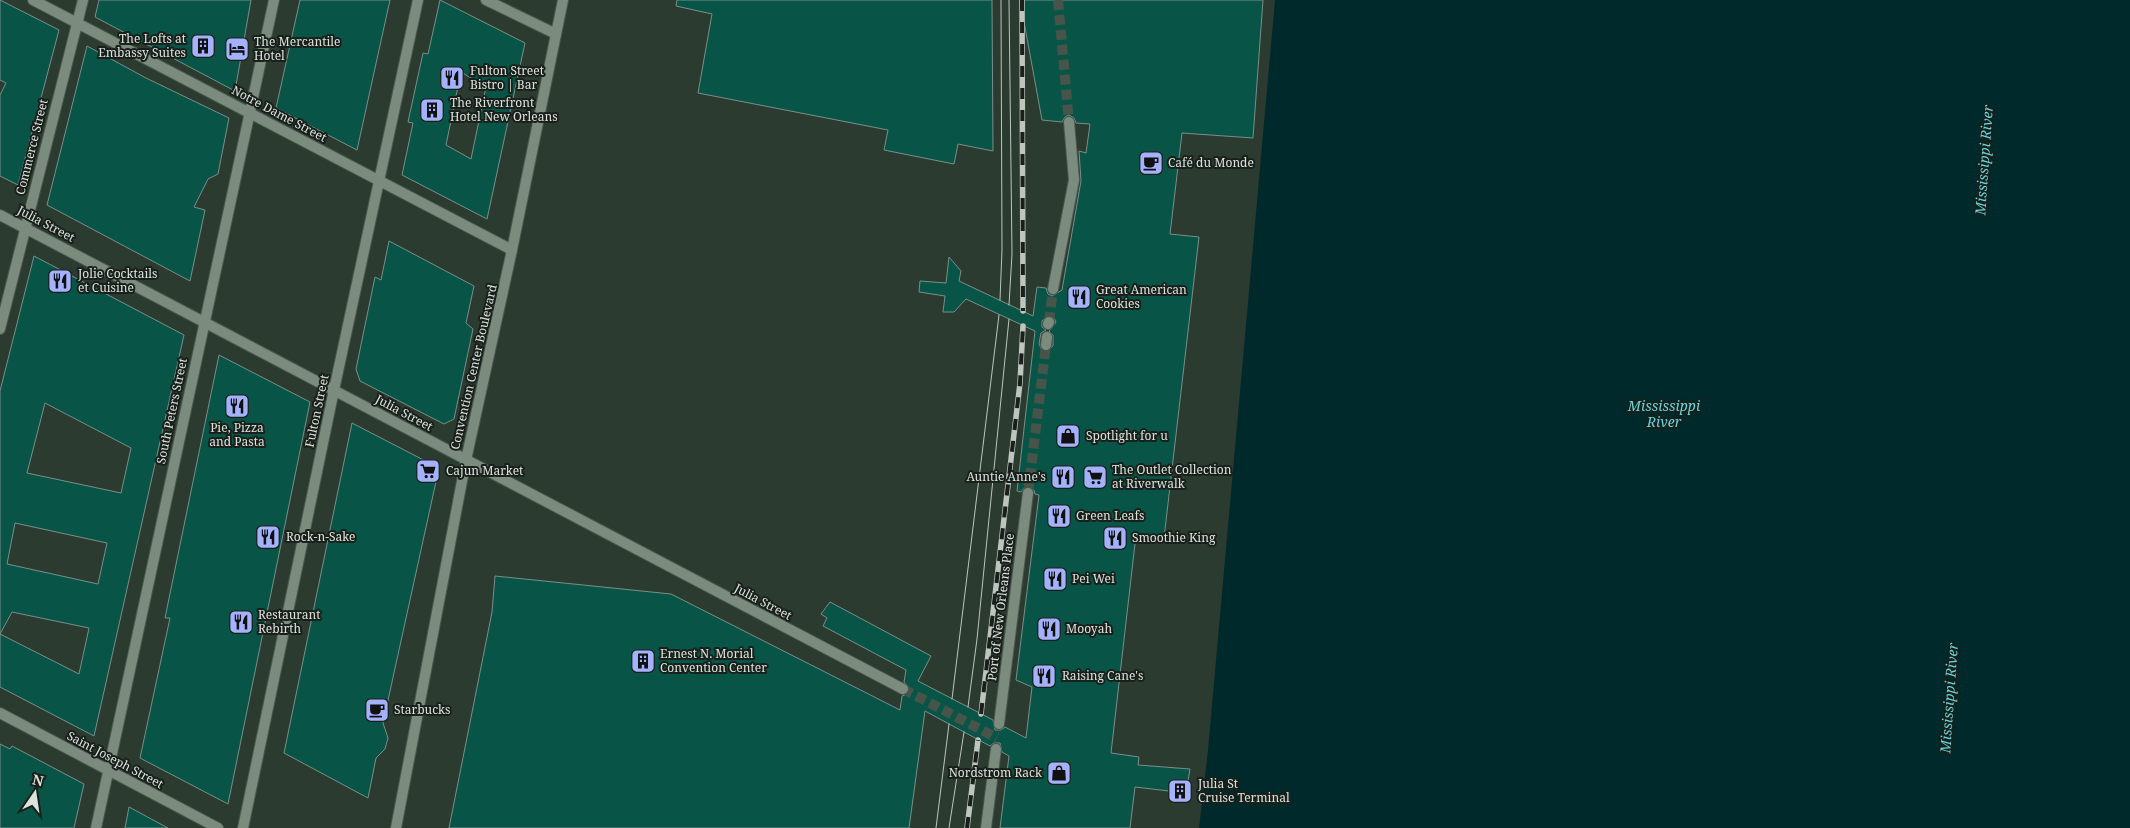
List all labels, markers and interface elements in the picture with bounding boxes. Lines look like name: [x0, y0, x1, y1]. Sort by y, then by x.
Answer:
place label: The Lofts at Embassy Suites: [98, 30, 186, 61]
building icon: The Lofts at Embassy Suites: [190, 33, 216, 59]
place label: The Mercantile Hotel: [254, 33, 340, 64]
hotel icon: The Mercantile Hotel: [224, 36, 250, 62]
place label: Fulton Street Bistro | Bar: [470, 62, 544, 93]
restaurant icon: Fulton Street Bistro | Bar: [439, 65, 465, 91]
street label: Notre Dame Street: [229, 81, 330, 146]
place label: The Riverfront Hotel New Orleans: [450, 94, 558, 125]
street label: Commerce Street: [11, 97, 52, 196]
building icon: The Riverfront Hotel New Orleans: [419, 97, 445, 123]
water label: Mississippi River: [1970, 104, 1997, 217]
cafe icon: Café du Monde: [1138, 150, 1164, 176]
place label: Café du Monde: [1168, 154, 1254, 171]
street label: Julia Street: [14, 201, 78, 246]
place label: Jolie Cocktails et Cuisine: [77, 265, 157, 296]
restaurant icon: Jolie Cocktails et Cuisine: [47, 268, 73, 294]
place label: Great American Cookies: [1096, 281, 1187, 312]
street label: Convention Center Boulevard: [446, 282, 501, 451]
restaurant icon: Great American Cookies: [1066, 284, 1092, 310]
street label: South Peters Street: [152, 356, 191, 465]
street label: Fulton Street: [301, 373, 333, 449]
street label: Julia Street: [372, 390, 436, 435]
restaurant icon: Pie, Pizza and Pasta: [224, 393, 250, 419]
water label: Mississippi River: [1627, 396, 1701, 431]
place label: Pie, Pizza and Pasta: [209, 419, 265, 450]
shop icon: Spotlight for u: [1055, 423, 1081, 449]
place label: Spotlight for u: [1086, 427, 1168, 444]
supermarket icon: Cajun Market: [415, 458, 441, 484]
place label: The Outlet Collection at Riverwalk: [1112, 461, 1232, 492]
place label: Cajun Market: [446, 462, 523, 479]
restaurant icon: Auntie Anne's: [1050, 464, 1076, 490]
supermarket icon: The Outlet Collection at Riverwalk: [1082, 464, 1108, 490]
place label: Auntie Anne's: [966, 468, 1046, 485]
restaurant icon: Green Leafs: [1046, 503, 1072, 529]
place label: Green Leafs: [1076, 507, 1144, 524]
restaurant icon: Rock-n-Sake: [255, 524, 281, 550]
restaurant icon: Smoothie King: [1102, 525, 1128, 551]
place label: Rock-n-Sake: [286, 528, 355, 545]
place label: Smoothie King: [1132, 529, 1216, 546]
street label: Port of New Orleans Place: [983, 532, 1018, 682]
restaurant icon: Pei Wei: [1042, 566, 1068, 592]
place label: Pei Wei: [1072, 570, 1115, 587]
street label: Julia Street: [731, 579, 795, 624]
place label: Restaurant Rebirth: [258, 606, 320, 637]
restaurant icon: Restaurant Rebirth: [228, 609, 254, 635]
restaurant icon: Mooyah: [1036, 616, 1062, 642]
place label: Mooyah: [1066, 620, 1112, 637]
water label: Mississippi River: [1935, 642, 1962, 755]
place label: Ernest N. Morial Convention Center: [660, 645, 767, 676]
building icon: Ernest N. Morial Convention Center: [630, 648, 656, 674]
restaurant icon: Raising Cane's: [1031, 663, 1057, 689]
place label: Raising Cane's: [1062, 667, 1143, 684]
cafe icon: Starbucks: [364, 697, 390, 723]
place label: Starbucks: [394, 701, 451, 718]
street label: Saint Joseph Street: [64, 727, 166, 792]
shop icon: Nordstrom Rack: [1046, 760, 1072, 786]
place label: Nordstrom Rack: [949, 764, 1043, 781]
north arrow: [10, 768, 60, 818]
text: N: [31, 769, 46, 790]
place label: Julia St Cruise Terminal: [1197, 775, 1290, 806]
building icon: Julia St Cruise Terminal: [1167, 778, 1193, 804]

